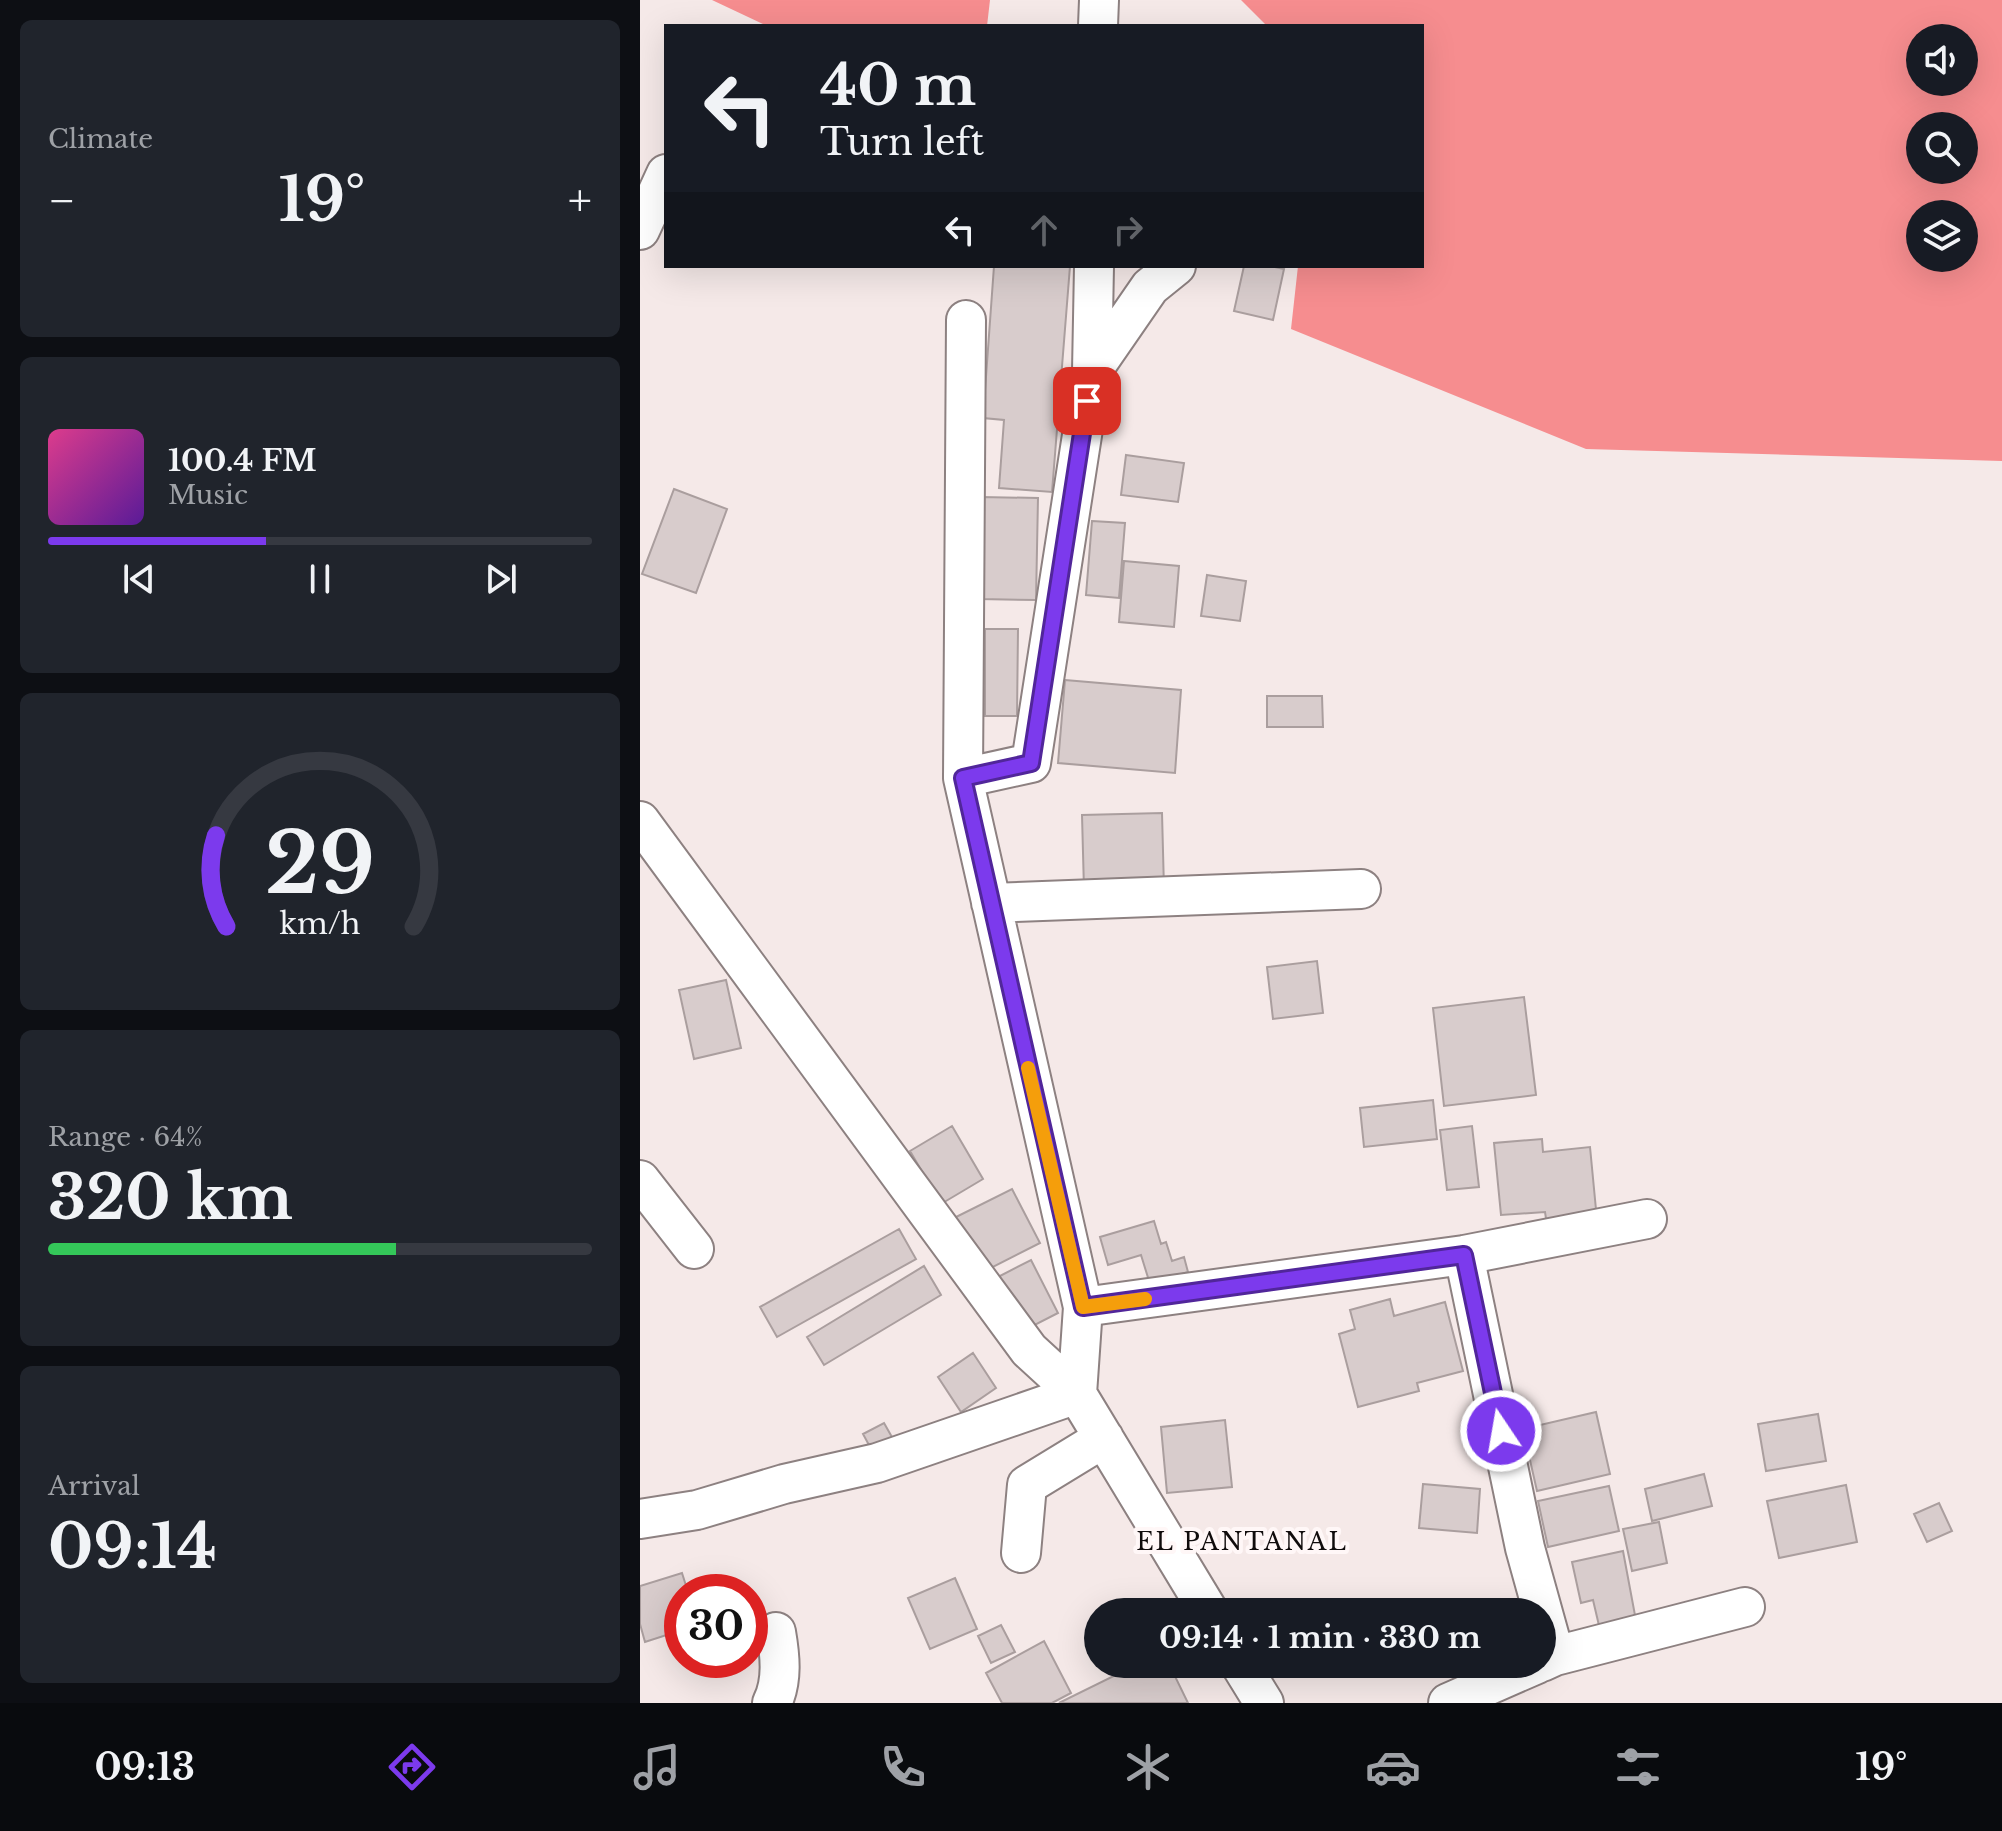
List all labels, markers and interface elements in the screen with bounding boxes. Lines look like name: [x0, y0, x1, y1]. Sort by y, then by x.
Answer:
map controls: [1906, 24, 1978, 272]
button: sound: [1906, 24, 1978, 96]
text: 40 m: [820, 51, 976, 120]
icon: left: [688, 56, 792, 160]
button: search: [1906, 112, 1978, 184]
text: Turn left: [820, 120, 984, 165]
text: Climate: [48, 123, 153, 155]
text: 19°: [279, 163, 365, 237]
text: −: [48, 173, 76, 228]
text: +: [568, 173, 592, 228]
button: layers: [1906, 200, 1978, 272]
icon: left: [938, 208, 982, 252]
icon: ahead: [1022, 208, 1066, 252]
icon: right: [1106, 208, 1150, 252]
pin: [1053, 367, 1121, 435]
icon: arrive: [1065, 379, 1109, 423]
text: 100.4 FM: [168, 442, 317, 479]
text: Music: [168, 479, 248, 511]
icon: previous: [117, 557, 161, 601]
icon: pause: [298, 557, 342, 601]
icon: next: [479, 557, 523, 601]
text: 29: [265, 812, 375, 915]
text: km/h: [279, 907, 361, 943]
text: Range · 64%: [48, 1121, 203, 1153]
text: 320 km: [48, 1161, 293, 1235]
position arrow: [1459, 1389, 1543, 1473]
text: Arrival: [48, 1470, 140, 1502]
text: 09:14: [48, 1510, 217, 1584]
district label: EL PANTANAL: [1136, 1527, 1348, 1556]
speed limit sign: 30: [664, 1574, 768, 1678]
text: 09:14 · 1 min · 330 m: [1159, 1619, 1481, 1656]
icon: directions: [384, 1739, 440, 1795]
icon: music: [629, 1739, 685, 1795]
icon: phone: [875, 1739, 931, 1795]
icon: climate: [1120, 1739, 1176, 1795]
icon: car: [1365, 1739, 1421, 1795]
icon: filters: [1610, 1739, 1666, 1795]
text: 09:13: [95, 1745, 195, 1790]
text: 19°: [1855, 1745, 1907, 1790]

